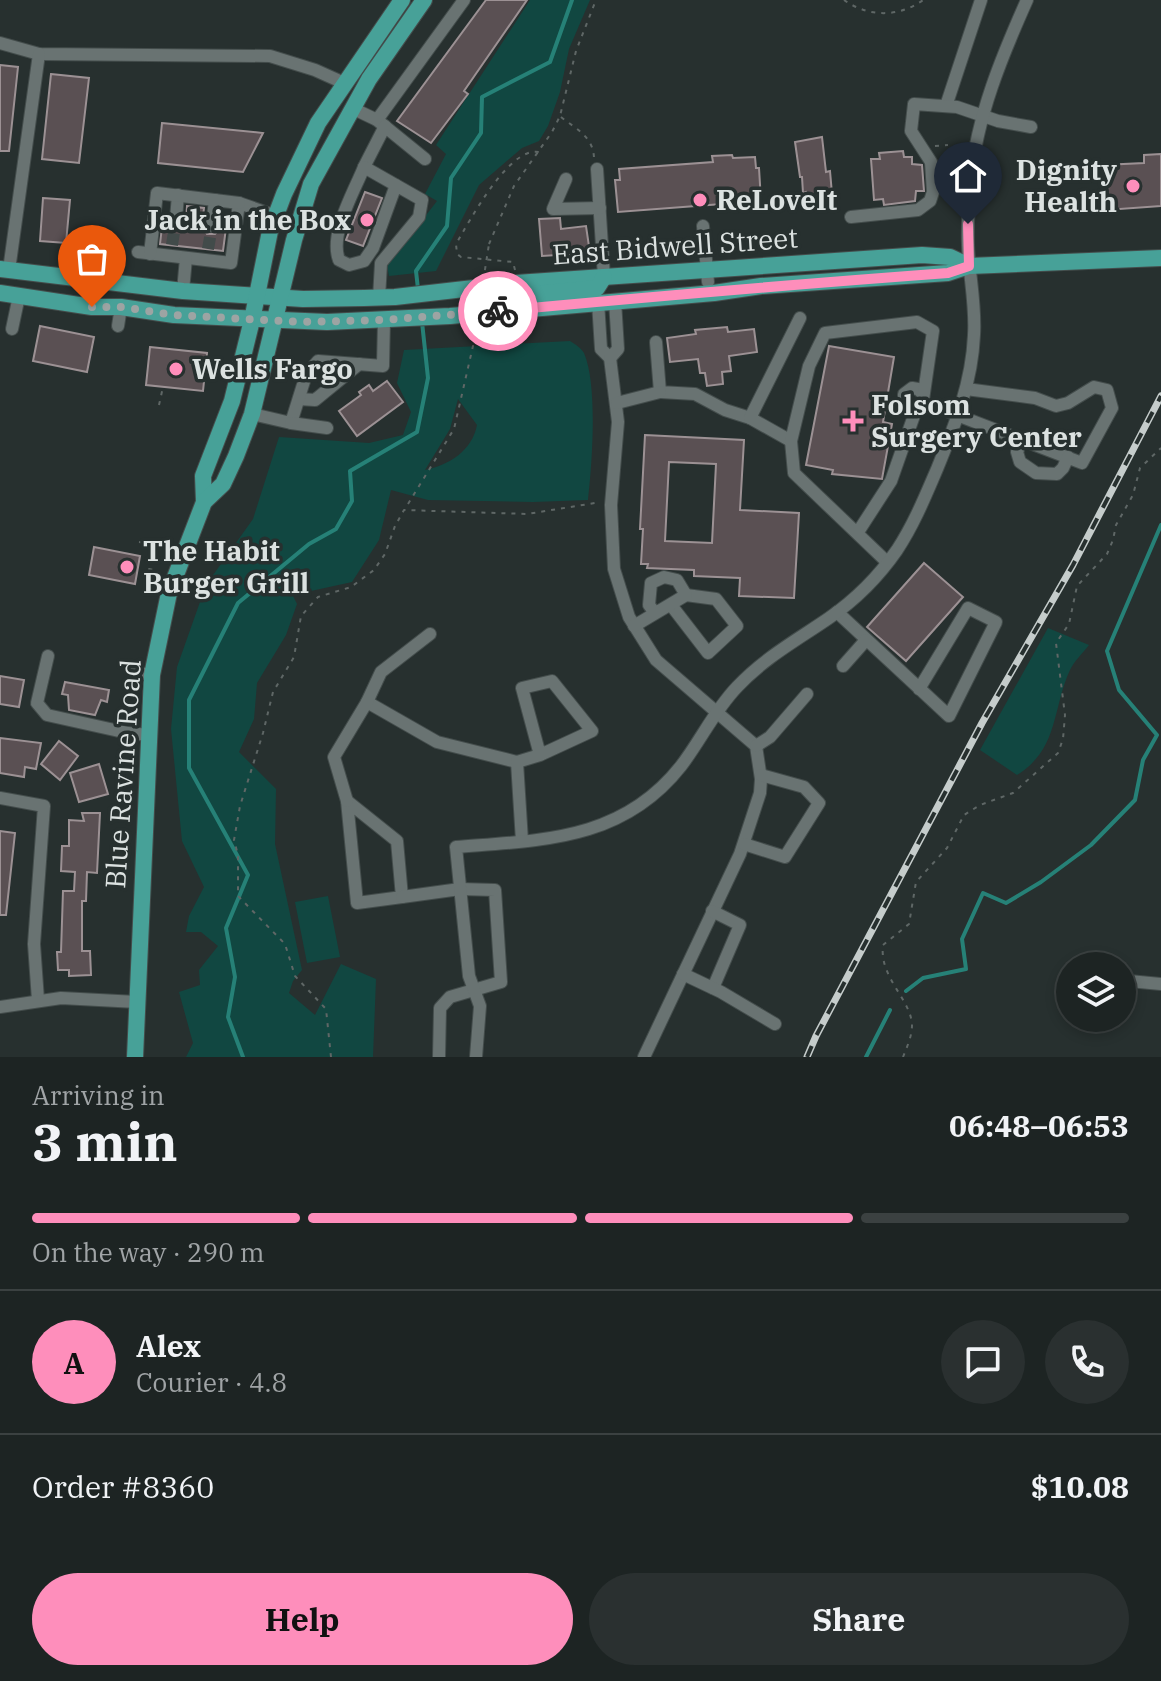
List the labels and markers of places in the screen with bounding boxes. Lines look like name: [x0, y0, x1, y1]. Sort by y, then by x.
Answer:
pin: [934, 142, 1002, 224]
place label: Dignity Health: [1016, 151, 1117, 220]
marker: Dignity Health: [1124, 177, 1142, 195]
place label: ReLoveIt: [716, 181, 837, 218]
marker: ReLoveIt: [691, 191, 709, 209]
place label: Jack in the Box: [144, 201, 352, 238]
marker: Jack in the Box: [358, 211, 376, 229]
pin: [58, 225, 126, 307]
place label: Wells Fargo: [192, 350, 353, 387]
marker: Wells Fargo: [167, 360, 185, 378]
place label: Folsom Surgery Center: [871, 386, 1082, 455]
marker: Folsom Surgery Center: [842, 410, 864, 432]
place label: The Habit Burger Grill: [143, 532, 309, 601]
marker: The Habit Burger Grill: [118, 558, 136, 576]

